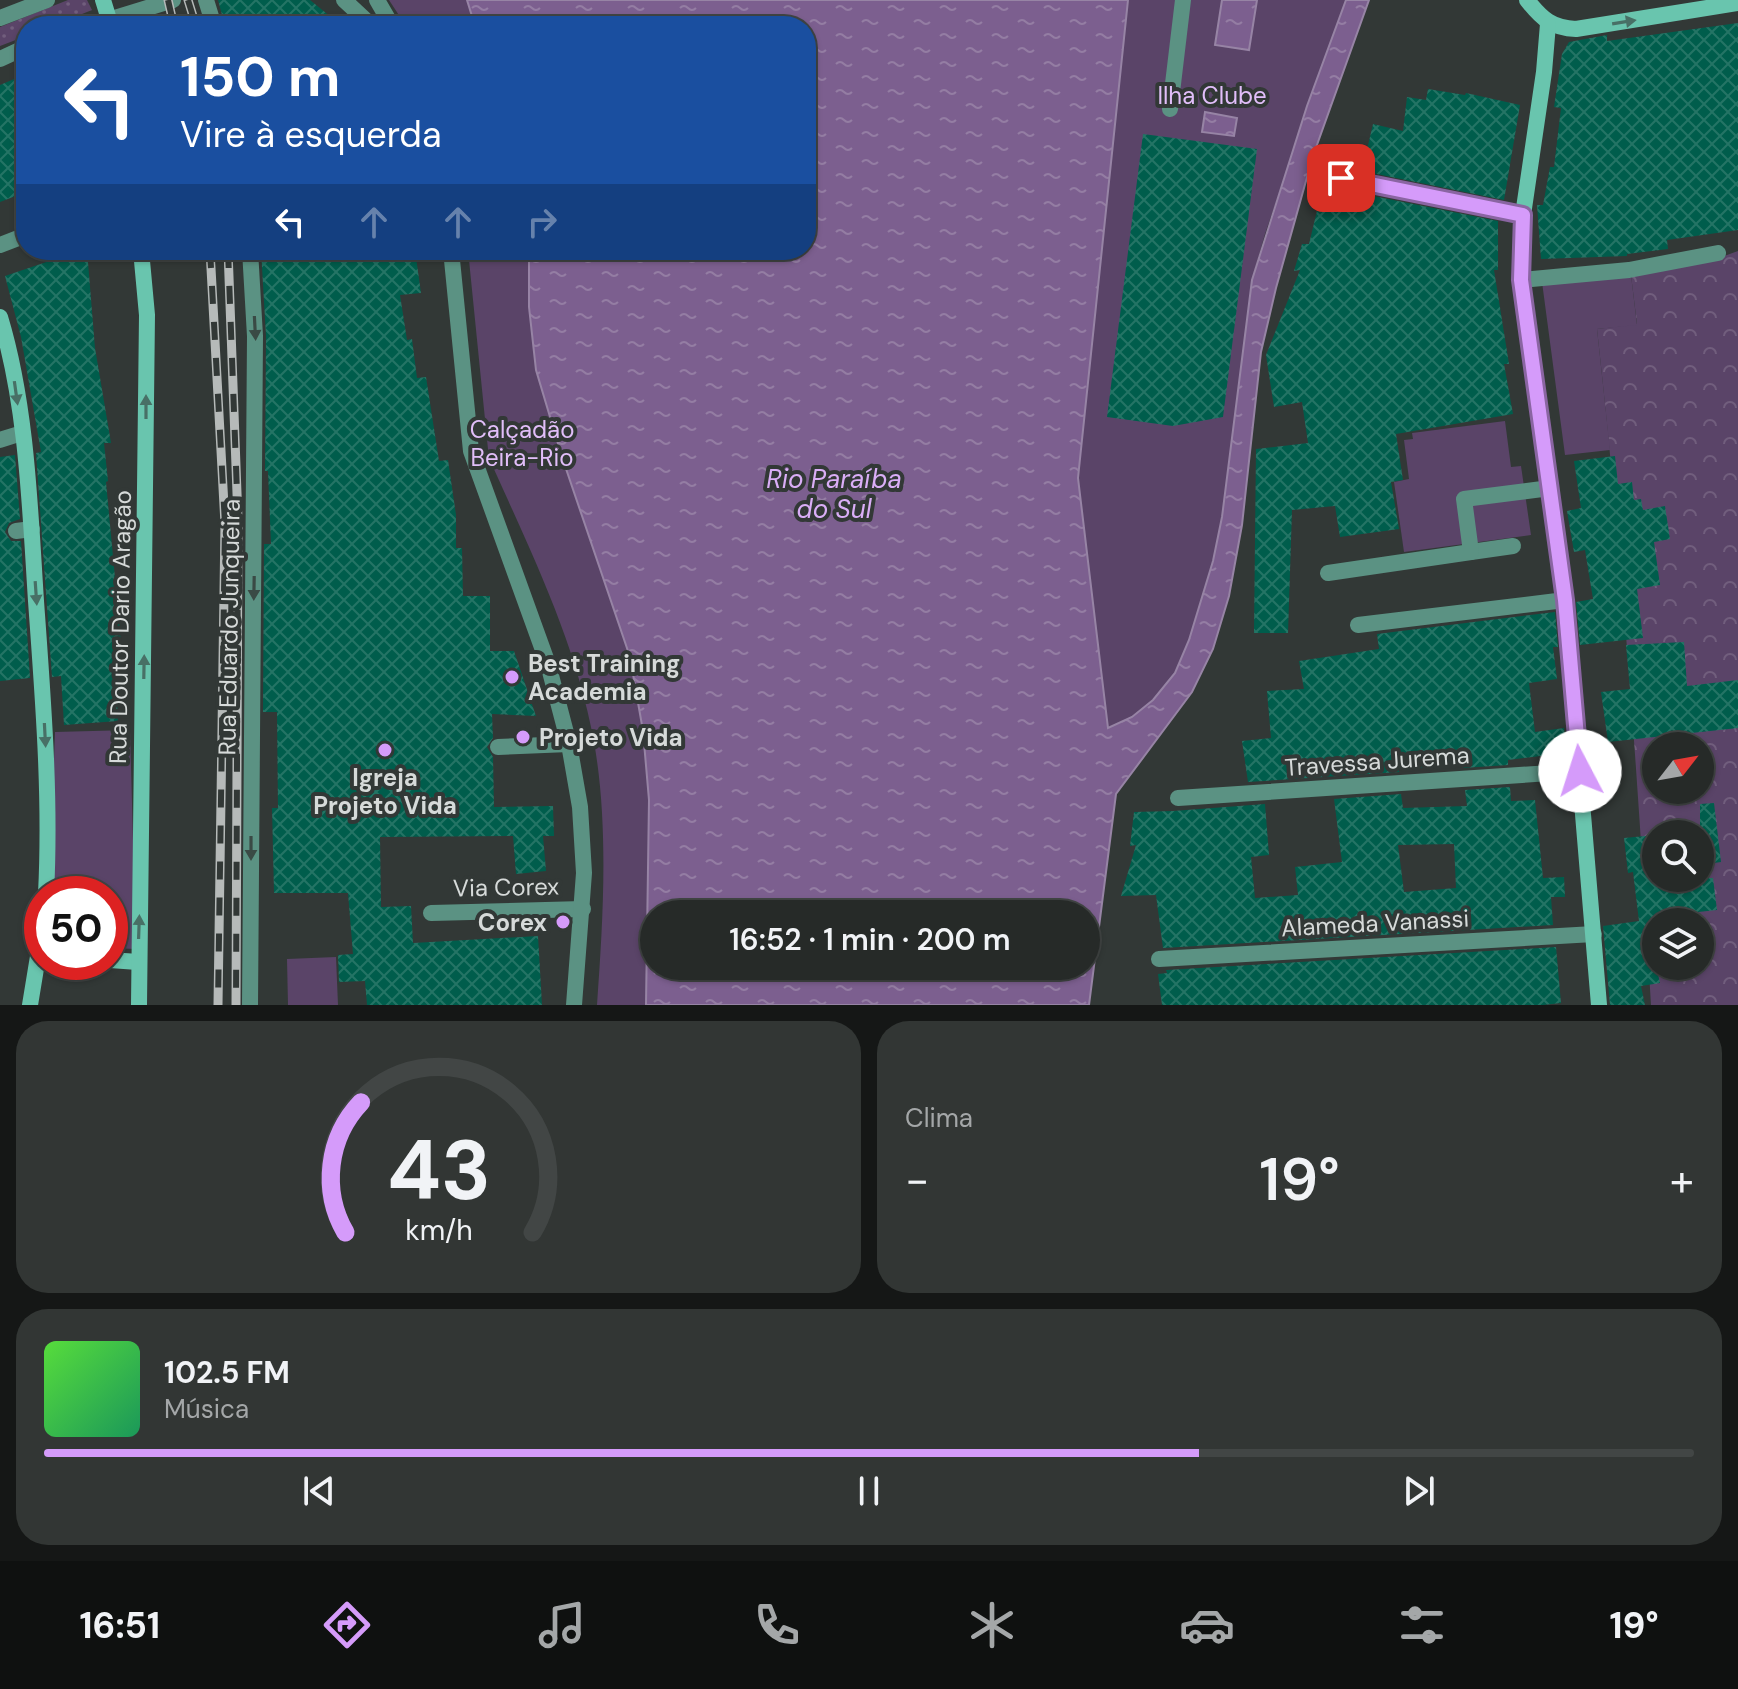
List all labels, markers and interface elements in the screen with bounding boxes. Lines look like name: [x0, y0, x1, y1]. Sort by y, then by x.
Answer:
one-way arrow: [1612, 15, 1637, 27]
text: 150 m: [180, 40, 341, 113]
icon: left: [48, 48, 152, 152]
park label: Ilha Clube: [1157, 80, 1267, 111]
text: Vire à esquerda: [180, 111, 442, 158]
pin: [1307, 144, 1375, 212]
icon: arrive: [1319, 156, 1363, 200]
icon: left: [268, 200, 312, 244]
icon: ahead: [352, 200, 396, 244]
icon: ahead: [436, 200, 480, 244]
icon: right: [520, 200, 564, 244]
one-way arrow: [248, 316, 261, 341]
one-way arrow: [10, 381, 23, 406]
one-way arrow: [140, 394, 152, 419]
park label: Calçadão Beira-Rio: [470, 414, 574, 473]
water label: Rio Paraíba do Sul: [766, 462, 902, 526]
street label: Rua Doutor Dario Aragão: [102, 490, 138, 764]
street label: Rua Eduardo Junqueira: [211, 498, 247, 756]
one-way arrow: [247, 576, 260, 601]
one-way arrow: [30, 581, 43, 606]
place label: Best Training Academia: [528, 648, 680, 707]
one-way arrow: [138, 654, 150, 679]
marker: Best Training Academia: [503, 668, 521, 686]
place label: Projeto Vida: [539, 722, 683, 753]
one-way arrow: [39, 723, 52, 748]
marker: Projeto Vida: [514, 728, 532, 746]
position arrow: [1538, 729, 1622, 813]
north arrow: [1642, 732, 1714, 804]
map controls: [1642, 732, 1714, 980]
street label: Travessa Jurema: [1284, 739, 1470, 783]
marker: Igreja Projeto Vida: [376, 741, 394, 759]
place label: Igreja Projeto Vida: [313, 762, 457, 821]
button: search: [1642, 820, 1714, 892]
one-way arrow: [245, 836, 257, 861]
street label: Via Corex: [453, 871, 559, 903]
speed limit sign: 50: [24, 876, 128, 980]
street label: Alameda Vanassi: [1280, 903, 1470, 943]
place label: Corex: [478, 907, 547, 938]
button: layers: [1642, 908, 1714, 980]
marker: Corex: [554, 913, 572, 931]
one-way arrow: [133, 914, 146, 939]
text: 16:52 · 1 min · 200 m: [729, 920, 1011, 959]
text: Clima: [905, 1101, 973, 1135]
text: 43: [386, 1116, 491, 1225]
text: 19°: [1259, 1140, 1340, 1219]
text: −: [905, 1151, 929, 1209]
text: +: [1670, 1151, 1694, 1209]
text: km/h: [405, 1212, 472, 1249]
text: 102.5 FM: [164, 1353, 290, 1392]
text: Música: [164, 1392, 249, 1426]
icon: previous: [297, 1469, 341, 1513]
icon: pause: [847, 1469, 891, 1513]
icon: next: [1397, 1469, 1441, 1513]
icon: directions: [319, 1597, 375, 1653]
icon: music: [534, 1597, 590, 1653]
icon: phone: [749, 1597, 805, 1653]
icon: climate: [964, 1597, 1020, 1653]
icon: car: [1179, 1597, 1235, 1653]
icon: filters: [1394, 1597, 1450, 1653]
text: 16:51: [80, 1602, 160, 1649]
text: 19°: [1609, 1602, 1658, 1649]

